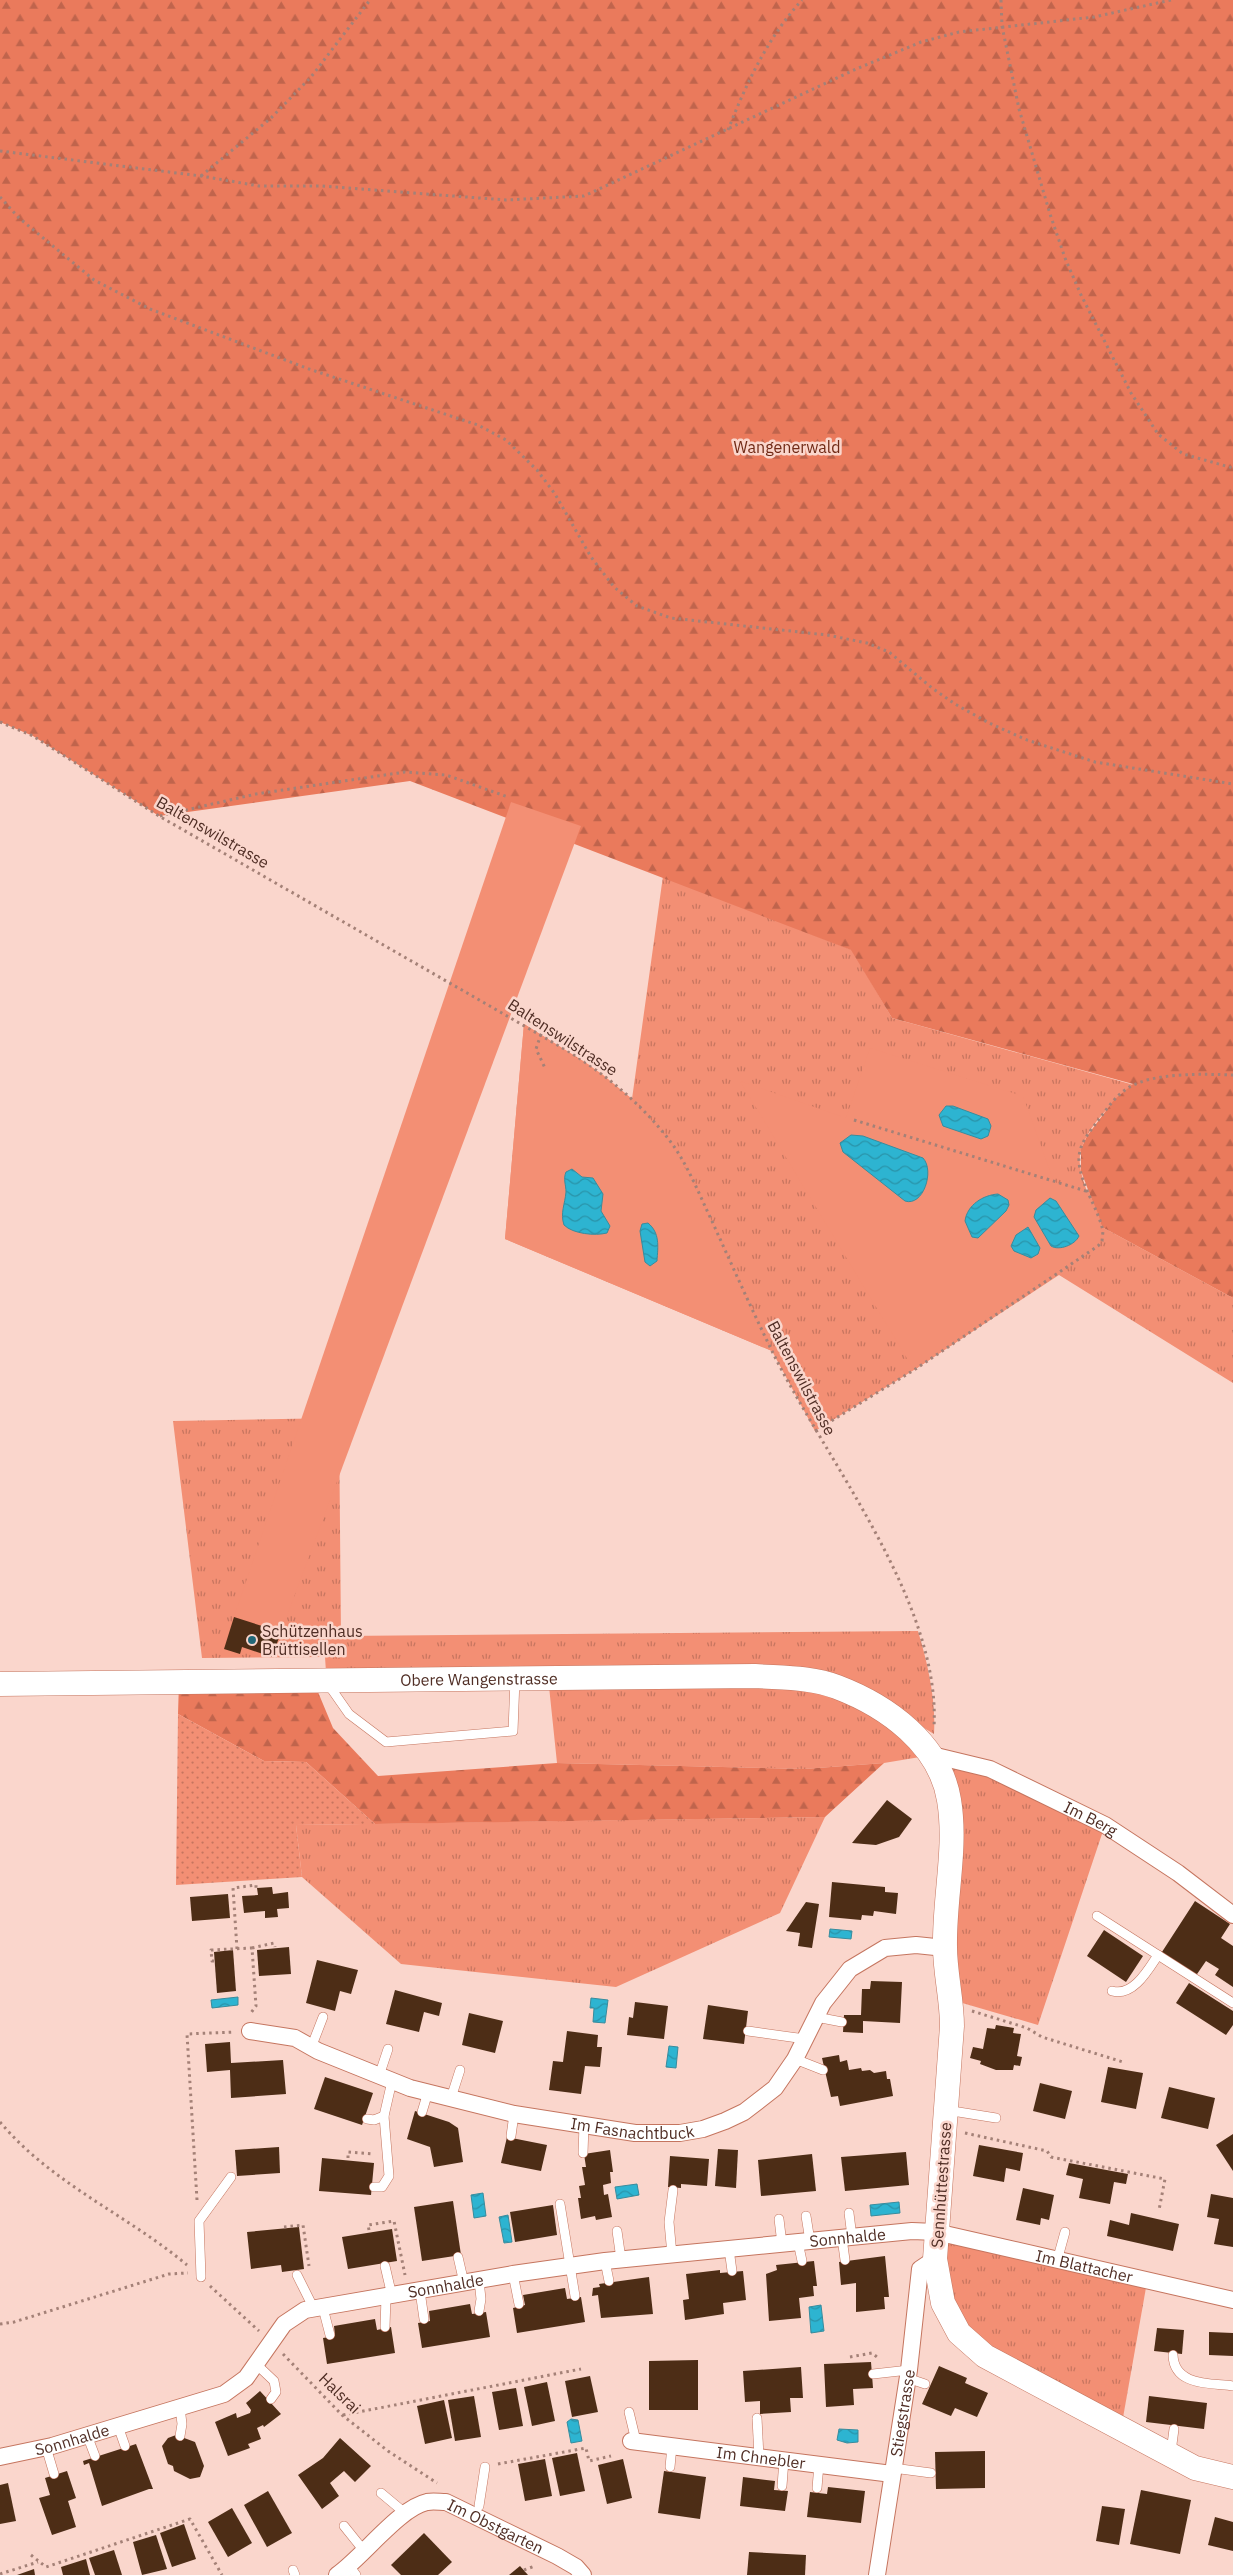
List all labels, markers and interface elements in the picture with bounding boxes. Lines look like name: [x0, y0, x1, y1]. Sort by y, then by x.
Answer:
park label: Wangenerwald: [733, 437, 841, 457]
street label: Baltenswilstrasse: [153, 792, 273, 872]
street label: Baltenswilstrasse: [504, 994, 622, 1080]
street label: Baltenswilstrasse: [763, 1317, 841, 1439]
place label: Schützenhaus Brüttisellen: [262, 1621, 363, 1659]
marker: Schützenhaus Brüttisellen: [246, 1634, 258, 1646]
street label: Obere Wangenstrasse: [400, 1668, 558, 1690]
street label: Im Berg: [1061, 1797, 1122, 1841]
street label: Im Fasnachtbuck: [569, 2113, 696, 2143]
street label: Sennhüttestrasse: [927, 2121, 955, 2249]
street label: Sonnhalde: [808, 2224, 887, 2251]
street label: Im Blattacher: [1034, 2245, 1135, 2287]
street label: Sonnhalde: [406, 2269, 485, 2302]
street label: Halsrai: [315, 2368, 365, 2418]
street label: Stiegstrasse: [886, 2368, 919, 2458]
street label: Sonnhalde: [33, 2419, 112, 2459]
street label: Im Chnebler: [715, 2442, 807, 2473]
street label: Im Obstgarten: [444, 2494, 547, 2558]

